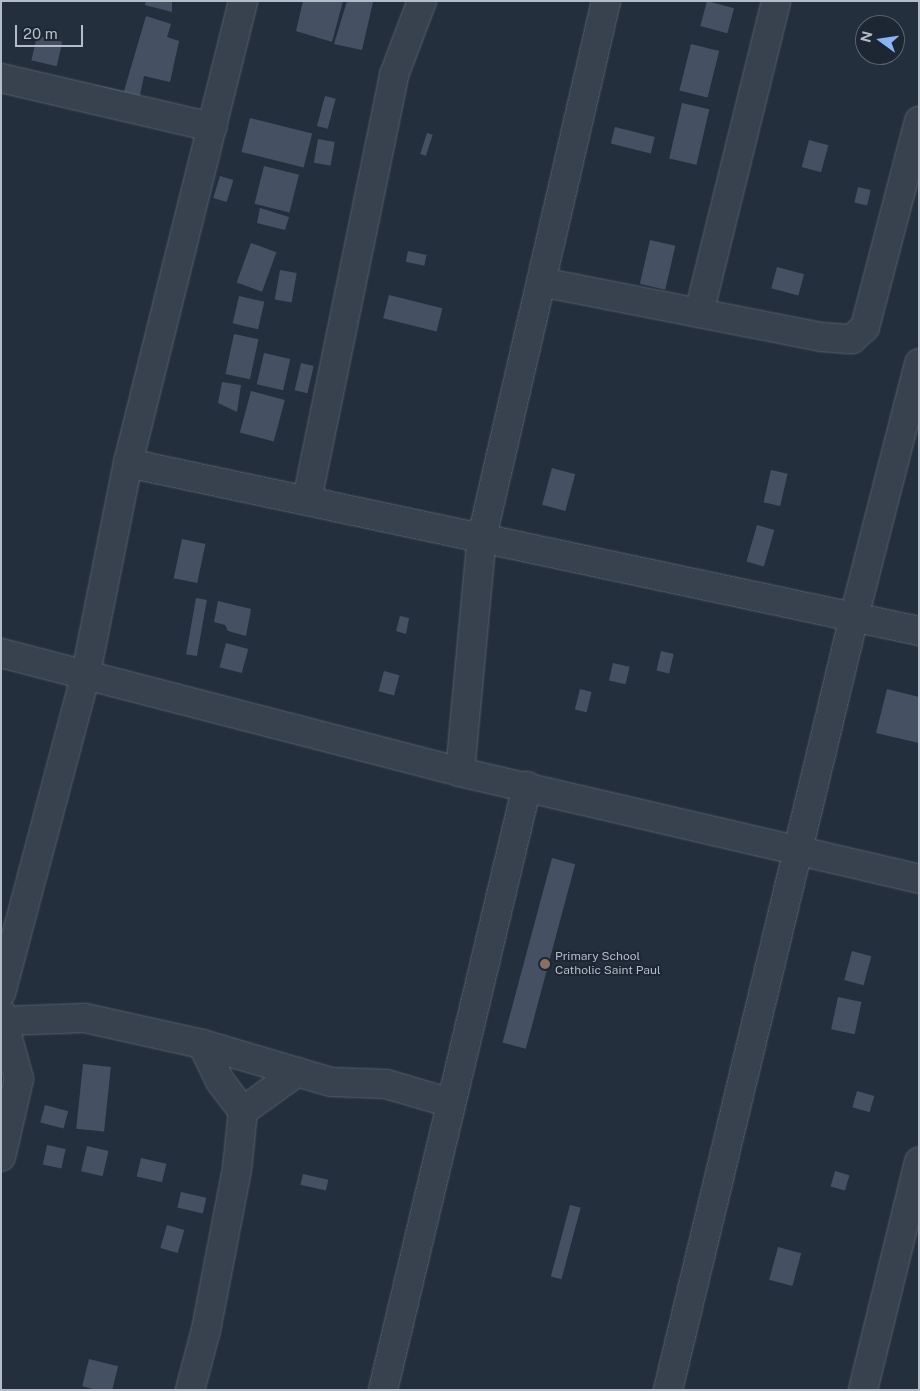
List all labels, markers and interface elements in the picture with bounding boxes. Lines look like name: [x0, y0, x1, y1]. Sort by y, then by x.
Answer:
scale bar: [18, 15, 85, 47]
north arrow: [855, 15, 905, 65]
text: 20 m: [23, 25, 58, 42]
text: N: [857, 29, 876, 44]
place label: Primary School Catholic Saint Paul: [555, 950, 661, 978]
marker: Primary School Catholic Saint Paul: [539, 958, 551, 970]

